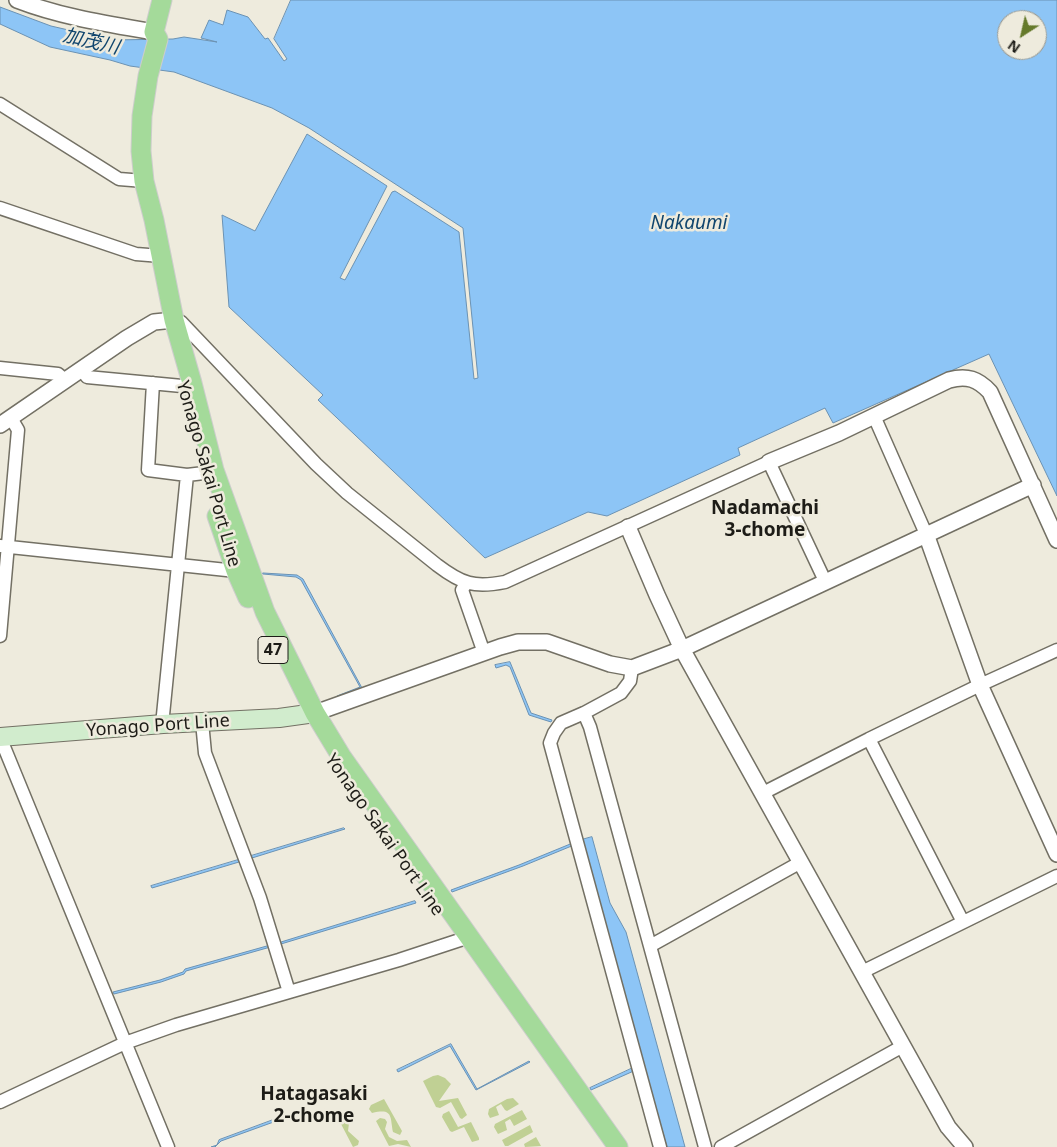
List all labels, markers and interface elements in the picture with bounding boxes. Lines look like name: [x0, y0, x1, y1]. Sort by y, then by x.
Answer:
north arrow: [997, 10, 1047, 60]
water label: 加茂川: [61, 24, 121, 60]
text: N: [1004, 36, 1024, 58]
water label: Nakaumi: [651, 213, 727, 235]
street label: Yonago Sakai Port Line: [171, 378, 245, 570]
district label: Nadamachi 3-chome: [711, 498, 819, 542]
road number: 47: [258, 636, 288, 664]
street label: Yonago Port Line: [86, 710, 230, 742]
street label: Yonago Sakai Port Line: [320, 750, 448, 920]
district label: Hatagasaki 2-chome: [260, 1084, 368, 1128]

